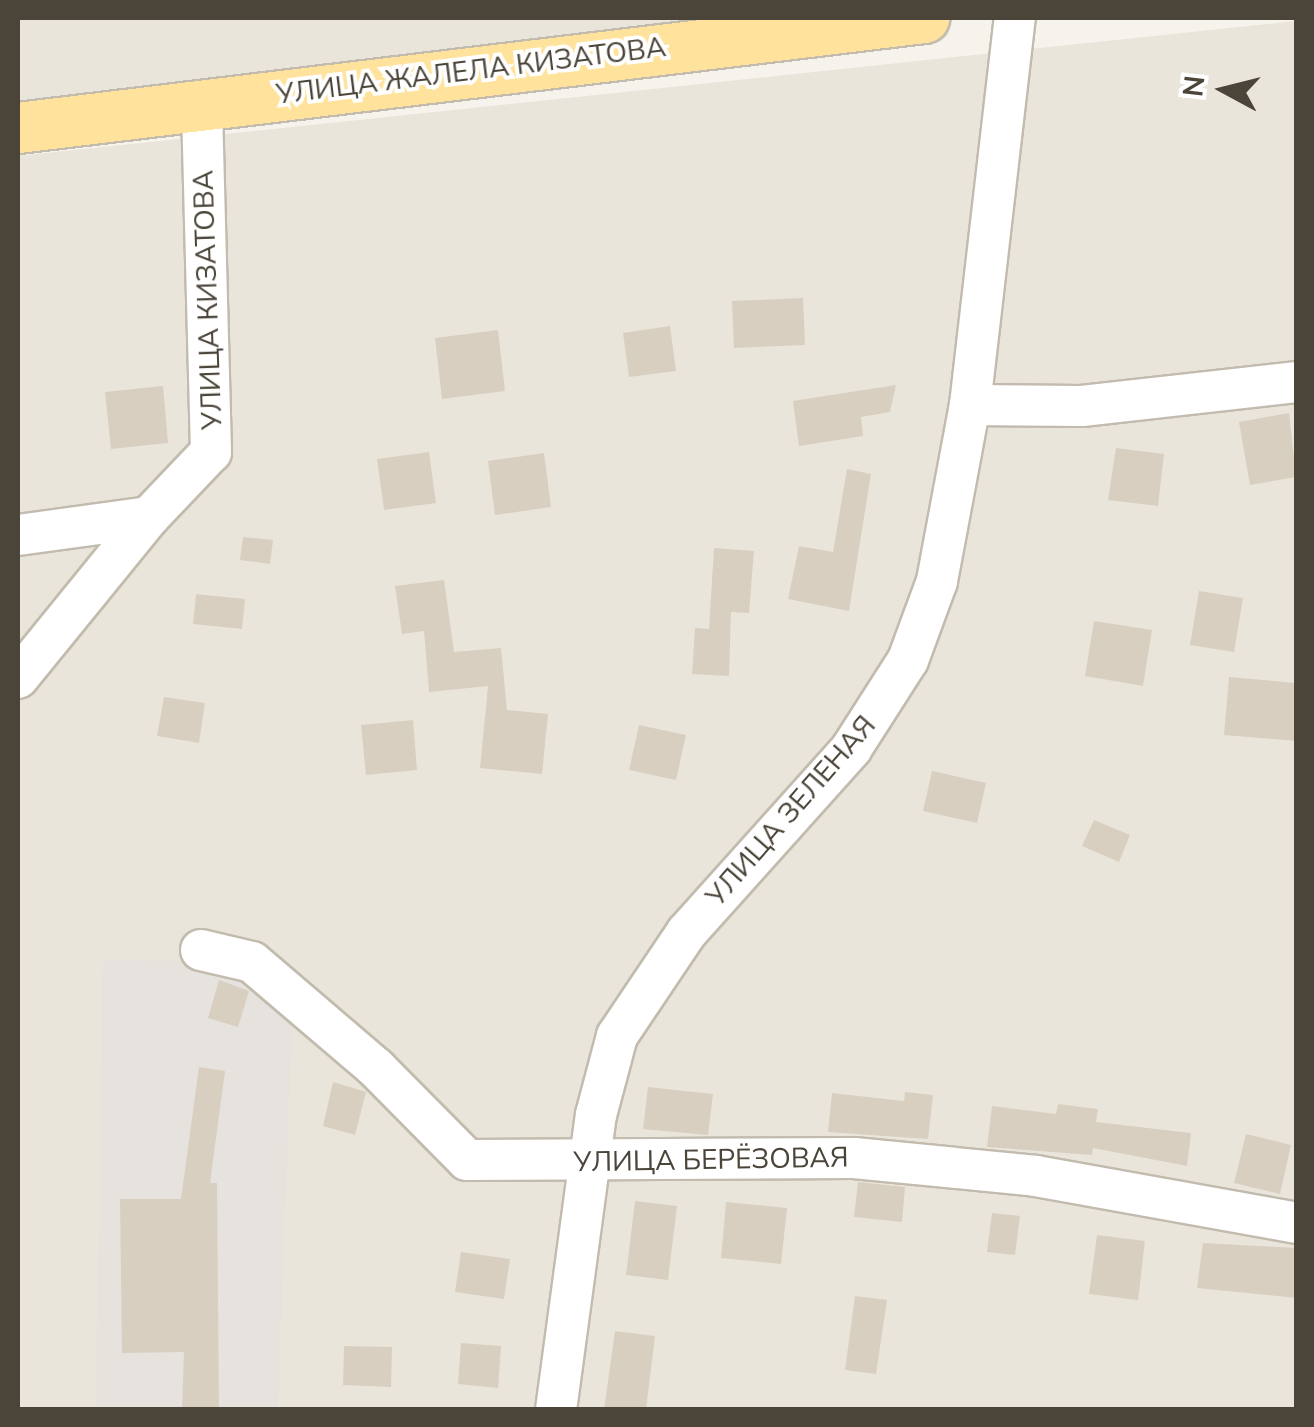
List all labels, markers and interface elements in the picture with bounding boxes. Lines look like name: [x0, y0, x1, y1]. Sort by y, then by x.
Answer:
street label: УЛИЦА ЖАЛЕЛА КИЗАТОВА: [274, 30, 668, 112]
north arrow: [1174, 40, 1274, 140]
text: N: [1174, 74, 1214, 99]
street label: УЛИЦА КИЗАТОВА: [187, 170, 229, 430]
street label: УЛИЦА ЗЕЛЕНАЯ: [699, 709, 883, 913]
street label: УЛИЦА БЕРЁЗОВАЯ: [573, 1141, 849, 1179]

